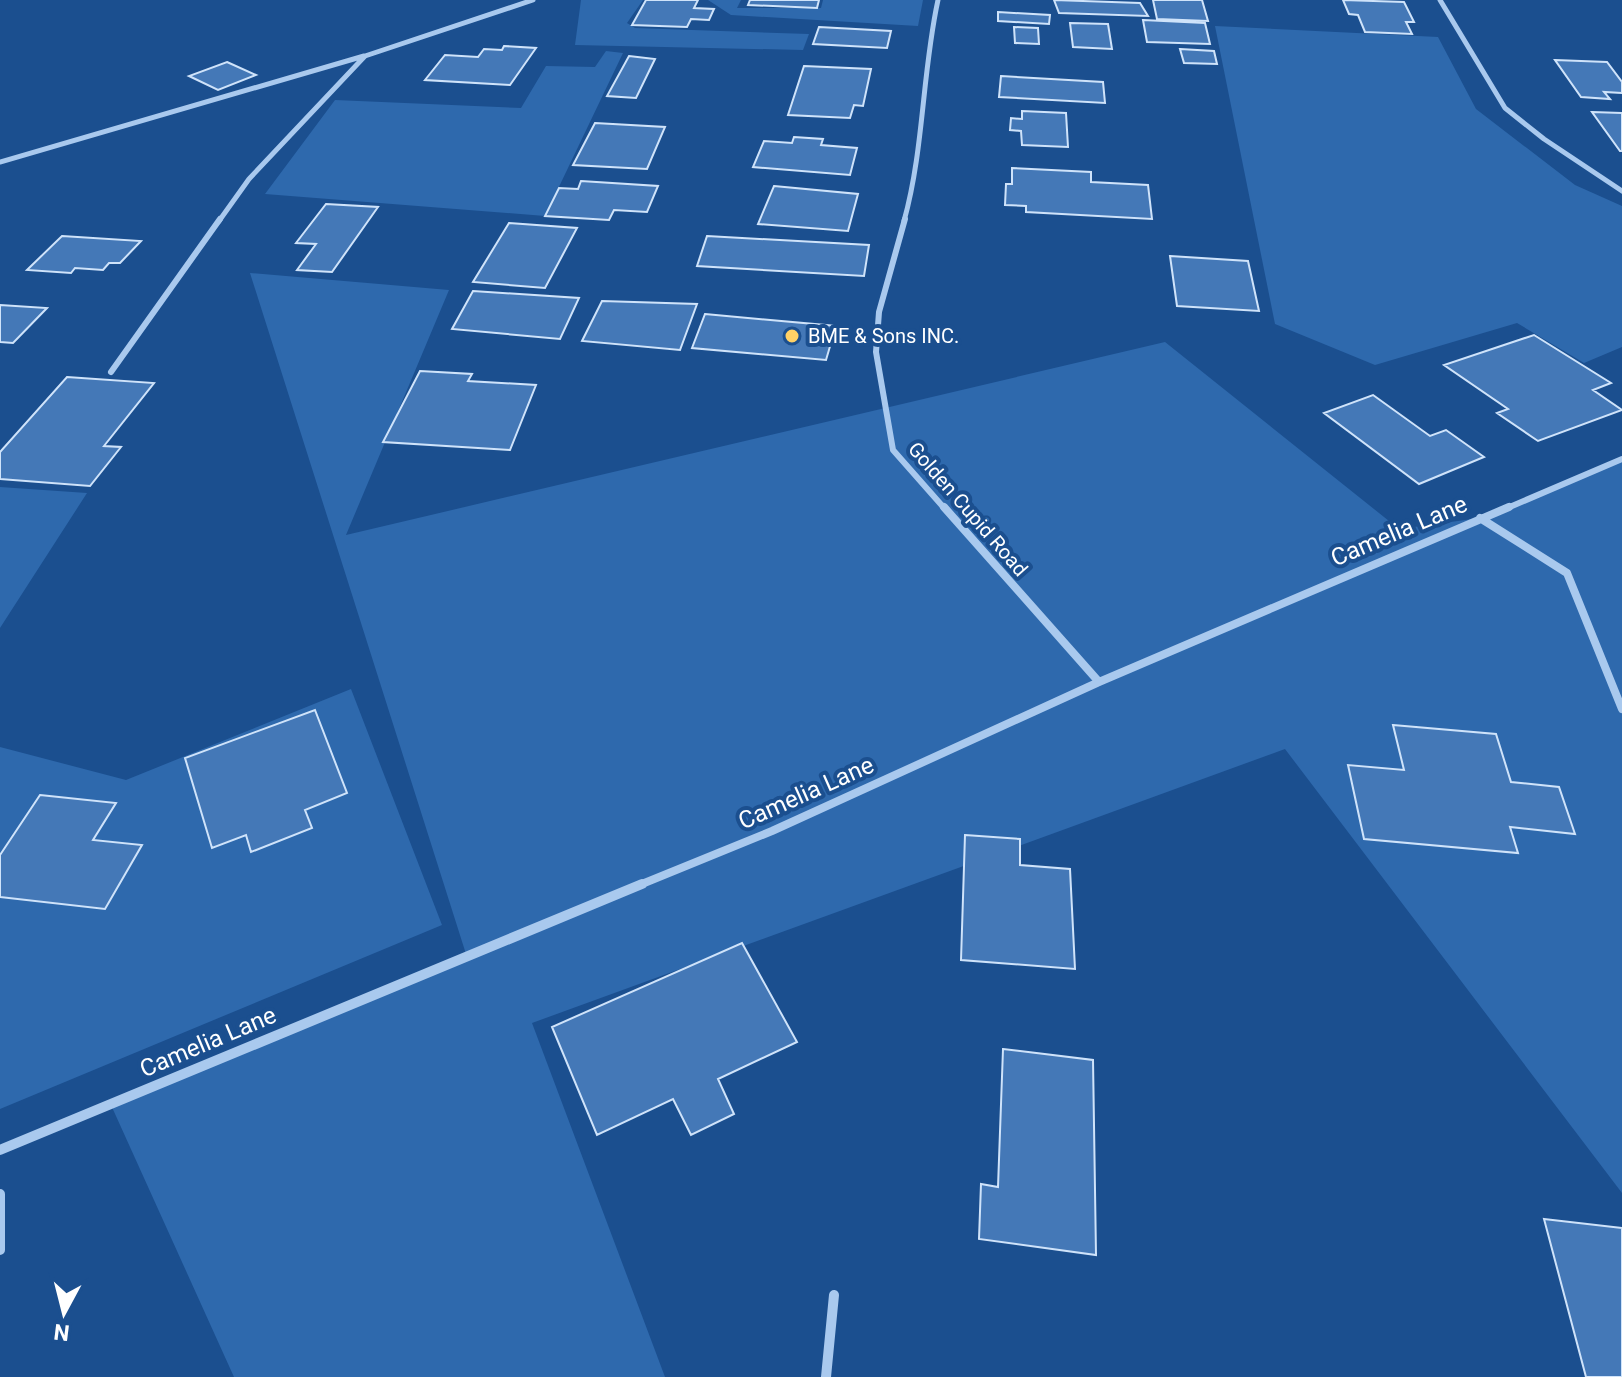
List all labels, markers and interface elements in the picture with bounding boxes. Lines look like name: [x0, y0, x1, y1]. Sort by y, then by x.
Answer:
place label: BME & Sons INC.: [808, 324, 959, 348]
marker: BME & Sons INC.: [783, 327, 801, 345]
street label: Golden Cupid Road: [903, 437, 1033, 581]
street label: Camelia Lane: [1327, 490, 1471, 572]
street label: Camelia Lane: [734, 751, 878, 835]
street label: Camelia Lane: [136, 1001, 280, 1083]
north arrow: [24, 1273, 104, 1353]
text: N: [52, 1319, 71, 1346]

